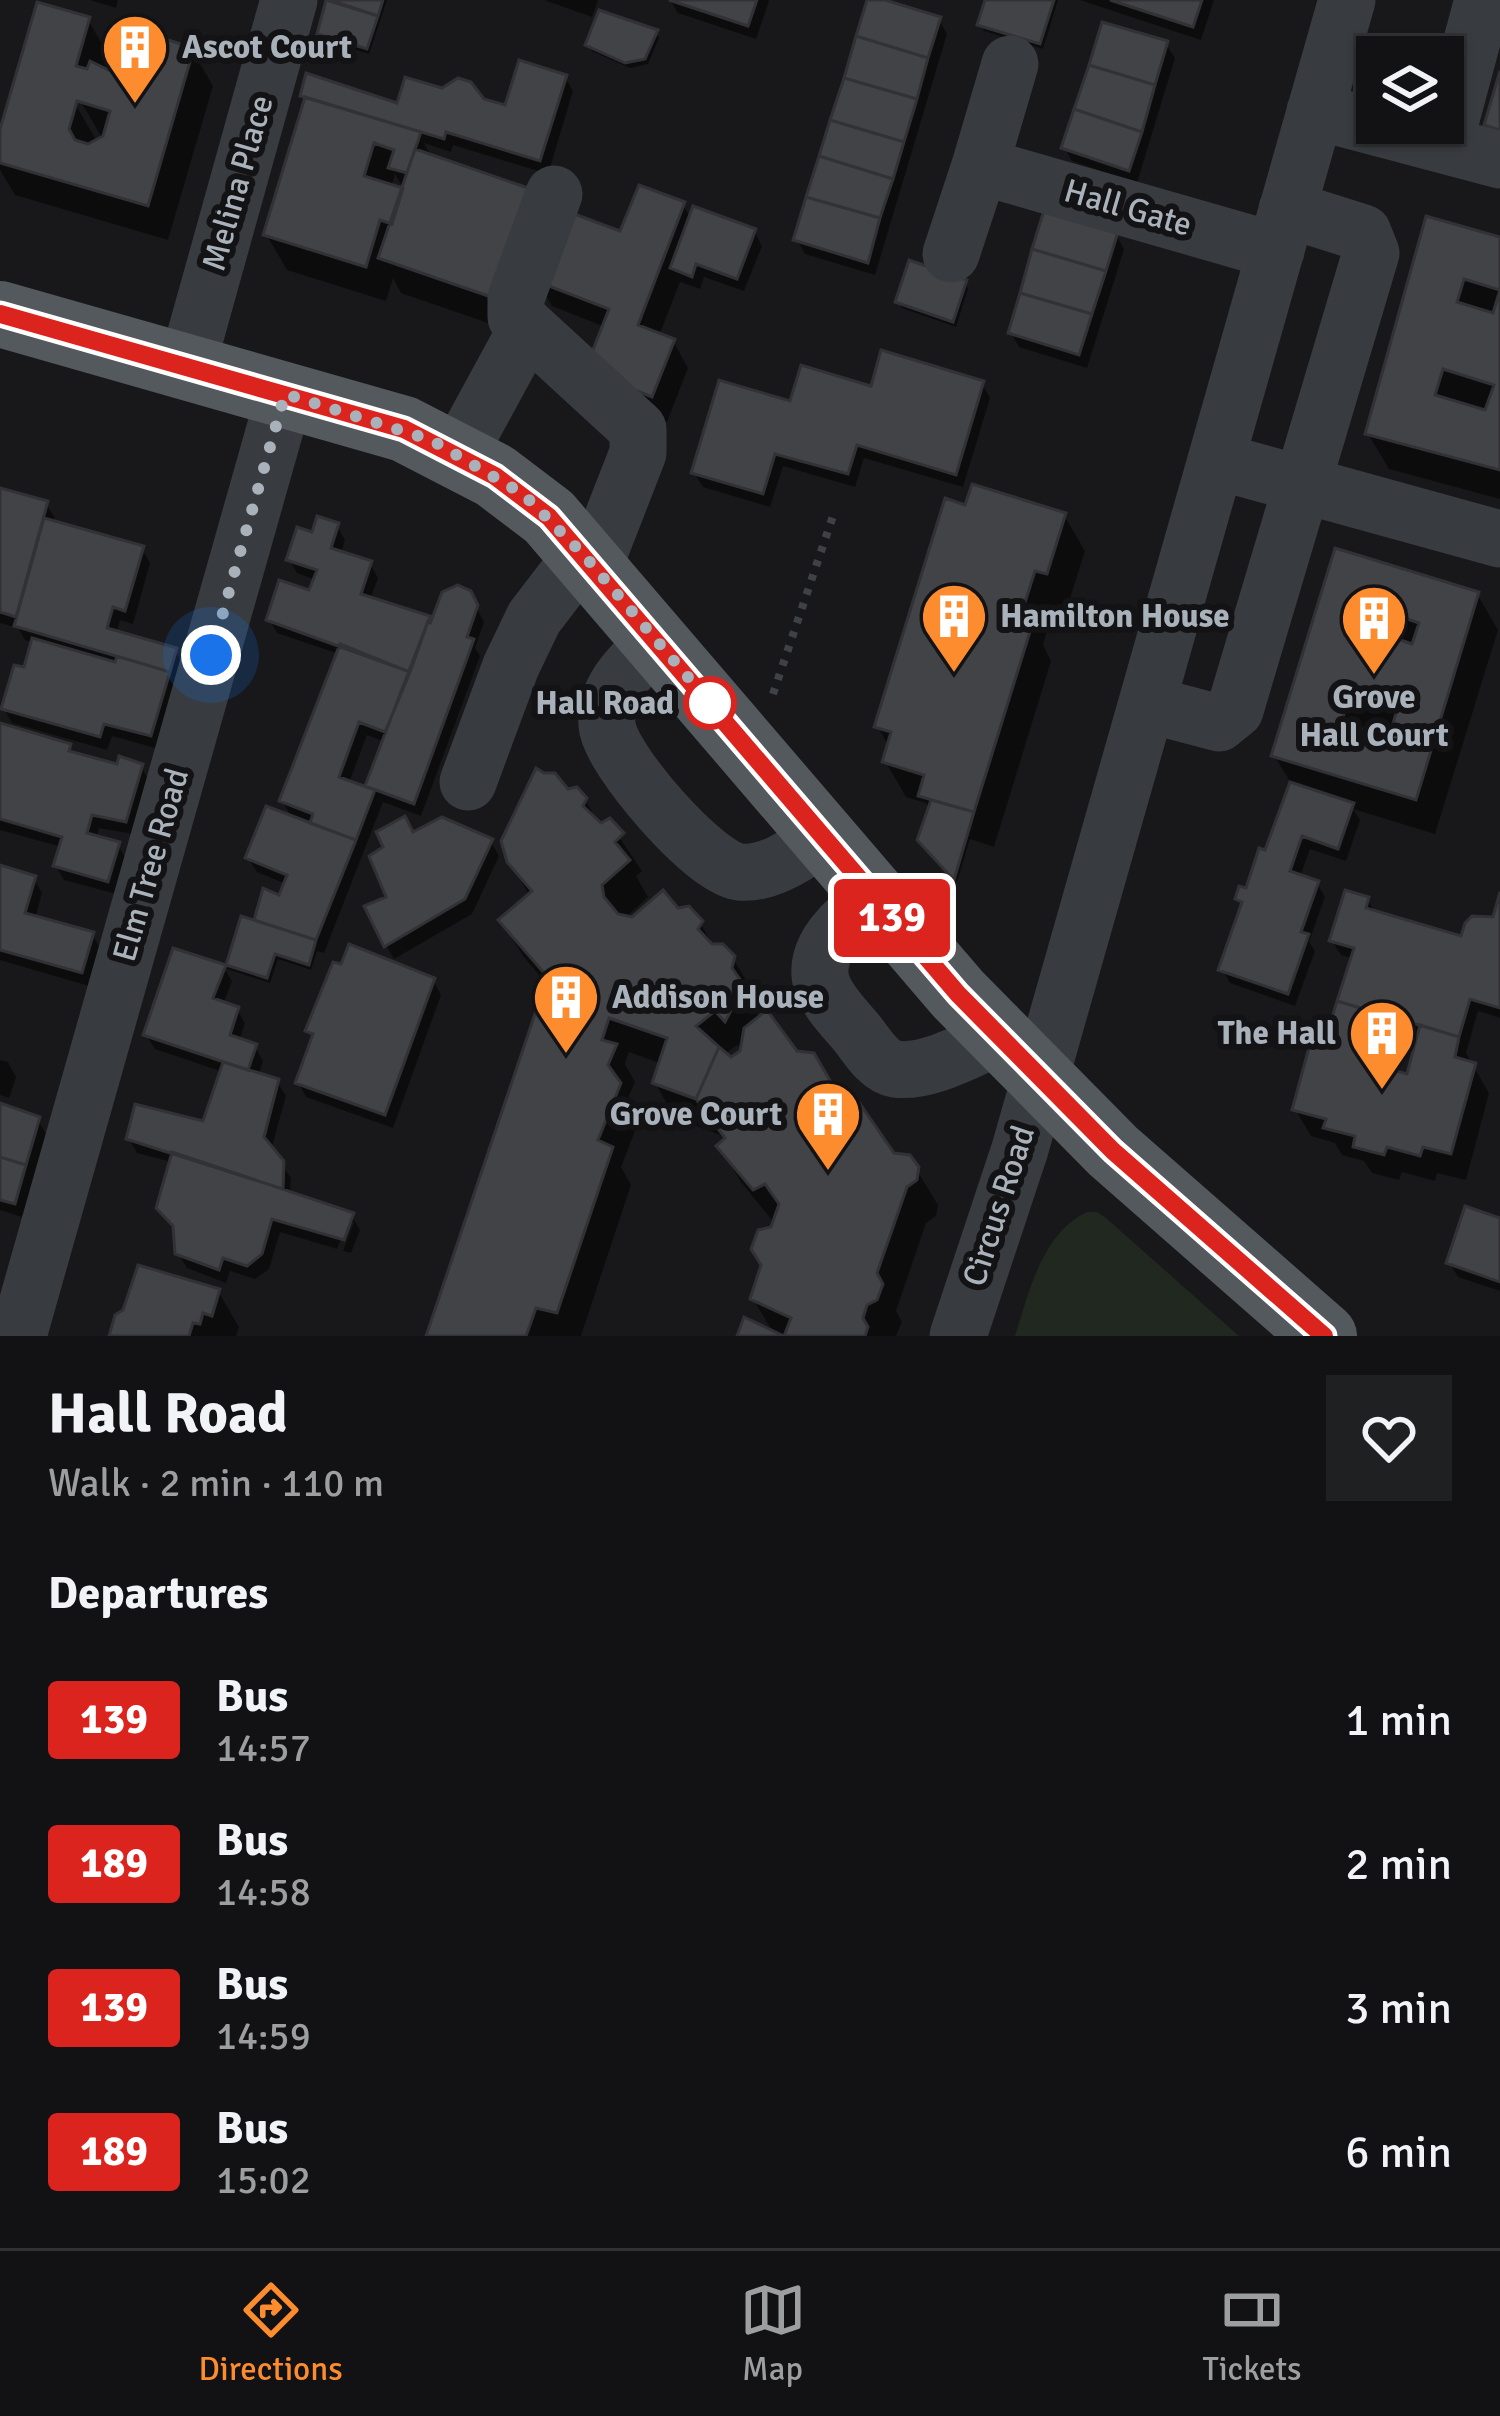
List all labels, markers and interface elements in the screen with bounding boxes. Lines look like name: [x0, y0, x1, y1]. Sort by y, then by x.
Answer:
building icon: Ascot Court: [100, 12, 170, 106]
place label: Ascot Court: [182, 27, 352, 68]
map controls: [1356, 36, 1464, 144]
button: layers: [1356, 36, 1464, 144]
street label: Melina Place: [193, 91, 283, 275]
street label: Hall Gate: [1060, 170, 1196, 246]
building icon: Hamilton House: [919, 581, 989, 675]
building icon: Grove Hall Court: [1339, 583, 1409, 677]
place label: Hamilton House: [1000, 596, 1230, 637]
your location: [181, 625, 241, 685]
place label: Grove Hall Court: [1299, 677, 1449, 756]
marker: Hall Road: [685, 678, 735, 728]
place label: Hall Road: [535, 683, 674, 724]
street label: Elm Tree Road: [104, 764, 198, 966]
line badge: 139: [823, 879, 961, 957]
text: 139: [858, 892, 926, 943]
building icon: Addison House: [531, 962, 601, 1056]
place label: Addison House: [612, 977, 824, 1018]
building icon: The Hall: [1347, 998, 1417, 1092]
place label: The Hall: [1218, 1013, 1336, 1054]
building icon: Grove Court: [793, 1079, 863, 1173]
place label: Grove Court: [610, 1094, 782, 1135]
street label: Circus Road: [954, 1121, 1044, 1291]
button: heart: [1326, 1375, 1452, 1501]
text: Hall Road: [48, 1378, 288, 1449]
text: Walk · 2 min · 110 m: [48, 1459, 384, 1507]
text: Departures: [48, 1566, 268, 1621]
text: Bus: [216, 1669, 288, 1724]
text: 1 min: [1345, 1693, 1452, 1748]
text: 139: [80, 1694, 148, 1745]
text: 14:57: [216, 1724, 311, 1772]
text: Bus: [216, 1813, 288, 1868]
text: 2 min: [1345, 1837, 1452, 1892]
text: 189: [80, 1838, 148, 1889]
text: 14:58: [216, 1868, 311, 1916]
text: Bus: [216, 1957, 288, 2012]
text: 3 min: [1345, 1981, 1452, 2036]
text: 139: [80, 1982, 148, 2033]
text: 14:59: [216, 2012, 311, 2060]
text: Bus: [216, 2101, 288, 2156]
text: 6 min: [1345, 2125, 1452, 2180]
text: 189: [80, 2126, 148, 2177]
text: 15:02: [216, 2156, 311, 2204]
tab: Directions: [198, 2277, 343, 2390]
tab: Map: [740, 2277, 806, 2390]
tab: Tickets: [1202, 2277, 1302, 2390]

